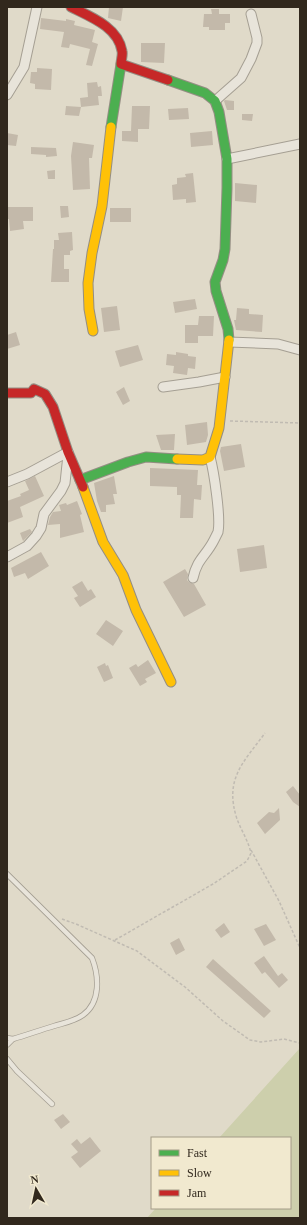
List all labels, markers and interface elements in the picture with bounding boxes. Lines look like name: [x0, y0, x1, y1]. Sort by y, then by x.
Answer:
legend: [151, 1137, 291, 1209]
text: Fast: [187, 1146, 208, 1160]
text: Slow: [187, 1166, 212, 1180]
north arrow: [16, 1169, 56, 1209]
text: N: [30, 1173, 39, 1186]
text: Jam: [187, 1186, 207, 1200]

